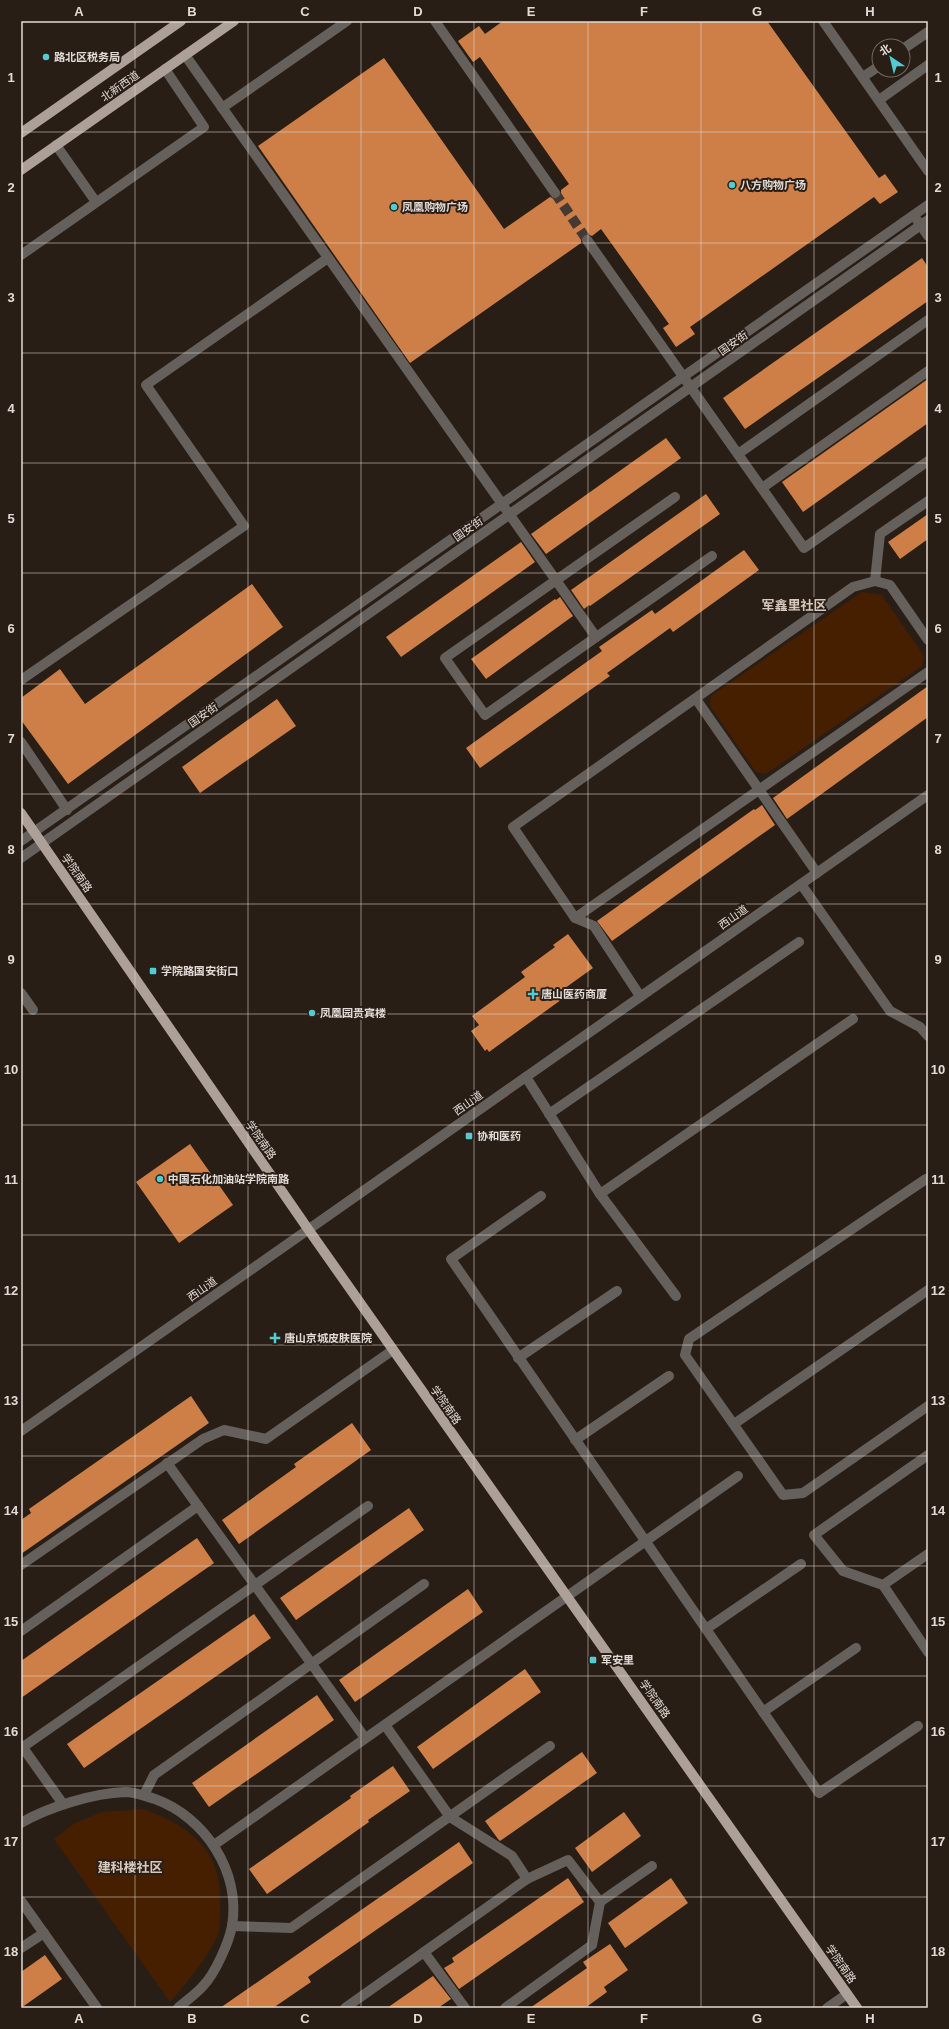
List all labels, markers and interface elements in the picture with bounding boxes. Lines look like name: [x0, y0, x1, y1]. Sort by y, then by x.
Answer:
text: A: [74, 4, 84, 19]
text: B: [187, 4, 197, 19]
text: C: [300, 4, 310, 19]
text: D: [413, 4, 423, 19]
text: E: [527, 4, 536, 19]
text: F: [640, 4, 648, 19]
text: G: [752, 4, 762, 19]
text: H: [865, 4, 875, 19]
north arrow: [871, 38, 911, 78]
text: 北: [877, 42, 893, 58]
place label: 路北区税务局: [54, 51, 120, 63]
marker: 路北区税务局: [41, 52, 51, 62]
street label: 北新西道: [99, 68, 141, 104]
text: 1: [7, 70, 15, 85]
text: 1: [934, 70, 942, 85]
place label: 八方购物广场: [740, 179, 806, 191]
text: 2: [7, 180, 15, 195]
marker: 八方购物广场: [727, 180, 737, 190]
text: 2: [934, 180, 942, 195]
place label: 凤凰购物广场: [402, 201, 468, 213]
marker: 凤凰购物广场: [389, 202, 399, 212]
text: 3: [7, 290, 15, 305]
text: 3: [934, 290, 942, 305]
street label: 国安街: [716, 329, 750, 357]
text: 4: [7, 401, 15, 416]
text: 4: [934, 401, 942, 416]
text: 5: [7, 511, 15, 526]
text: 5: [934, 511, 942, 526]
street label: 国安街: [451, 515, 485, 543]
district label: 军鑫里社区: [761, 598, 827, 613]
text: 6: [7, 621, 15, 636]
text: 6: [934, 621, 942, 636]
street label: 国安街: [186, 701, 220, 729]
text: 7: [7, 731, 15, 746]
text: 7: [934, 731, 942, 746]
text: 8: [7, 842, 15, 857]
text: 8: [934, 842, 942, 857]
street label: 学院南路: [59, 852, 95, 894]
street label: 西山道: [716, 903, 750, 931]
text: 9: [7, 952, 15, 967]
text: 9: [934, 952, 942, 967]
place label: 学院路国安街口: [161, 965, 238, 977]
marker: 学院路国安街口: [148, 966, 158, 976]
place label: 唐山医药商厦: [541, 988, 607, 1000]
marker: 唐山医药商厦: [528, 989, 538, 999]
place label: 凤凰园贵宾楼: [320, 1007, 386, 1019]
marker: 凤凰园贵宾楼: [307, 1008, 317, 1018]
text: 10: [4, 1062, 18, 1077]
text: 10: [931, 1062, 945, 1077]
street label: 西山道: [451, 1089, 485, 1117]
street label: 学院南路: [243, 1119, 279, 1161]
place label: 协和医药: [477, 1130, 521, 1142]
marker: 协和医药: [464, 1131, 474, 1141]
text: 11: [4, 1172, 18, 1187]
text: 11: [931, 1172, 945, 1187]
place label: 中国石化加油站学院南路: [168, 1173, 290, 1185]
marker: 中国石化加油站学院南路: [155, 1174, 165, 1184]
street label: 西山道: [185, 1275, 219, 1303]
text: 12: [4, 1283, 18, 1298]
text: 12: [931, 1283, 945, 1298]
marker: 唐山京城皮肤医院: [269, 1332, 281, 1344]
place label: 唐山京城皮肤医院: [284, 1332, 372, 1344]
street label: 学院南路: [428, 1384, 464, 1426]
text: 13: [4, 1393, 18, 1408]
text: 13: [931, 1393, 945, 1408]
text: 14: [4, 1503, 19, 1518]
text: 14: [931, 1503, 946, 1518]
text: 15: [4, 1614, 18, 1629]
text: 15: [931, 1614, 945, 1629]
place label: 军安里: [601, 1654, 634, 1666]
marker: 军安里: [588, 1655, 598, 1665]
street label: 学院南路: [637, 1678, 673, 1720]
text: 16: [4, 1724, 18, 1739]
text: 16: [931, 1724, 945, 1739]
text: 17: [4, 1834, 18, 1849]
text: 17: [931, 1834, 945, 1849]
district label: 建科楼社区: [97, 1860, 163, 1875]
street label: 学院南路: [823, 1943, 859, 1985]
text: 18: [4, 1944, 18, 1959]
text: 18: [931, 1944, 945, 1959]
text: A: [74, 2011, 84, 2026]
text: B: [187, 2011, 197, 2026]
text: C: [300, 2011, 310, 2026]
text: D: [413, 2011, 423, 2026]
text: E: [527, 2011, 536, 2026]
text: F: [640, 2011, 648, 2026]
text: G: [752, 2011, 762, 2026]
text: H: [865, 2011, 875, 2026]

